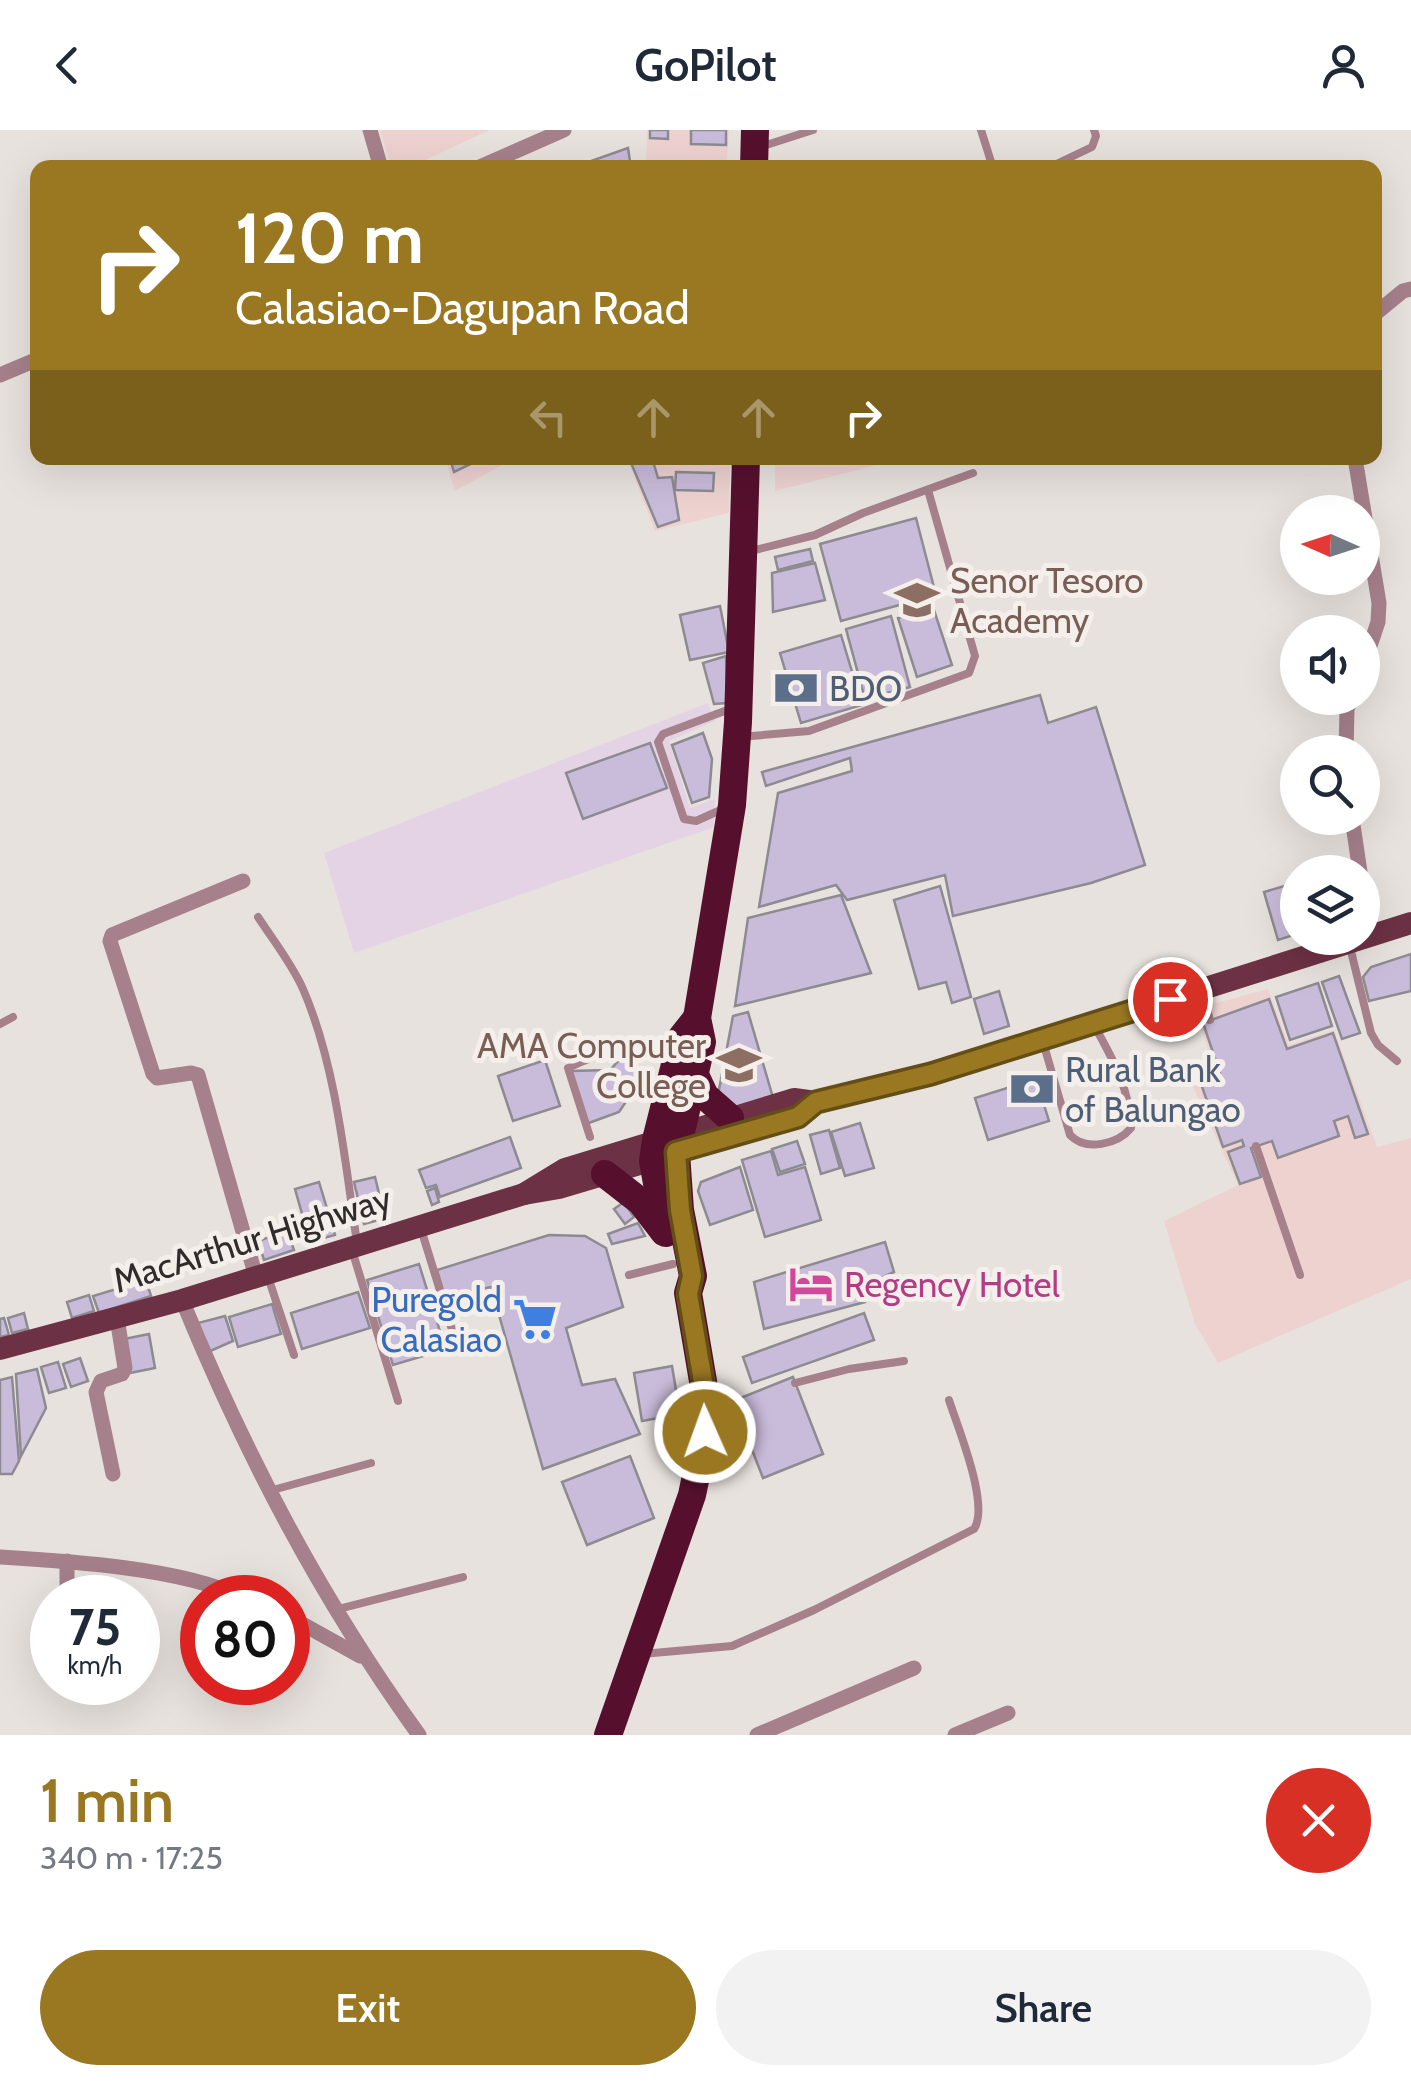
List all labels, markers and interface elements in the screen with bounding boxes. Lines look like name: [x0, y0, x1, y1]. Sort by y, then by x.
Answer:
icon: back: [40, 38, 95, 93]
text: GoPilot: [634, 38, 777, 92]
icon: person: [1316, 38, 1371, 93]
text: 120 m: [235, 195, 424, 281]
icon: right: [70, 200, 200, 330]
text: Calasiao-Dagupan Road: [235, 281, 690, 335]
icon: left: [521, 390, 576, 445]
icon: ahead: [626, 390, 681, 445]
icon: ahead: [731, 390, 786, 445]
icon: right: [836, 390, 891, 445]
north arrow: [1280, 495, 1380, 595]
map controls: [1280, 495, 1380, 955]
place label: Senor Tesoro Academy: [950, 559, 1144, 642]
school or university icon: Senor Tesoro Academy: [893, 576, 941, 624]
button: sound: [1280, 615, 1380, 715]
bank icon: BDO: [772, 664, 820, 712]
place label: BDO: [829, 667, 902, 710]
button: search: [1280, 735, 1380, 835]
button: layers: [1280, 855, 1380, 955]
pin: [1128, 957, 1213, 1042]
icon: arrive: [1143, 972, 1198, 1027]
place label: AMA Computer College: [477, 1024, 706, 1107]
school or university icon: AMA Computer College: [715, 1041, 763, 1089]
place label: Rural Bank of Balungao: [1065, 1048, 1241, 1131]
bank icon: Rural Bank of Balungao: [1008, 1065, 1056, 1113]
street label: MacArthur Highway: [108, 1176, 397, 1302]
hotel icon: Regency Hotel: [787, 1260, 835, 1308]
place label: Regency Hotel: [844, 1263, 1061, 1306]
place label: Puregold Calasiao: [371, 1278, 502, 1361]
supermarket icon: Puregold Calasiao: [511, 1295, 559, 1343]
position arrow: [653, 1380, 757, 1484]
speed limit sign: 80: [180, 1575, 310, 1705]
text: 75: [69, 1597, 121, 1658]
text: km/h: [68, 1650, 122, 1680]
text: 1 min: [40, 1764, 174, 1837]
button: close: [1266, 1768, 1371, 1873]
text: 340 m · 17:25: [40, 1838, 223, 1877]
button: Exit: [40, 1950, 696, 2065]
button: Share: [716, 1950, 1371, 2065]

